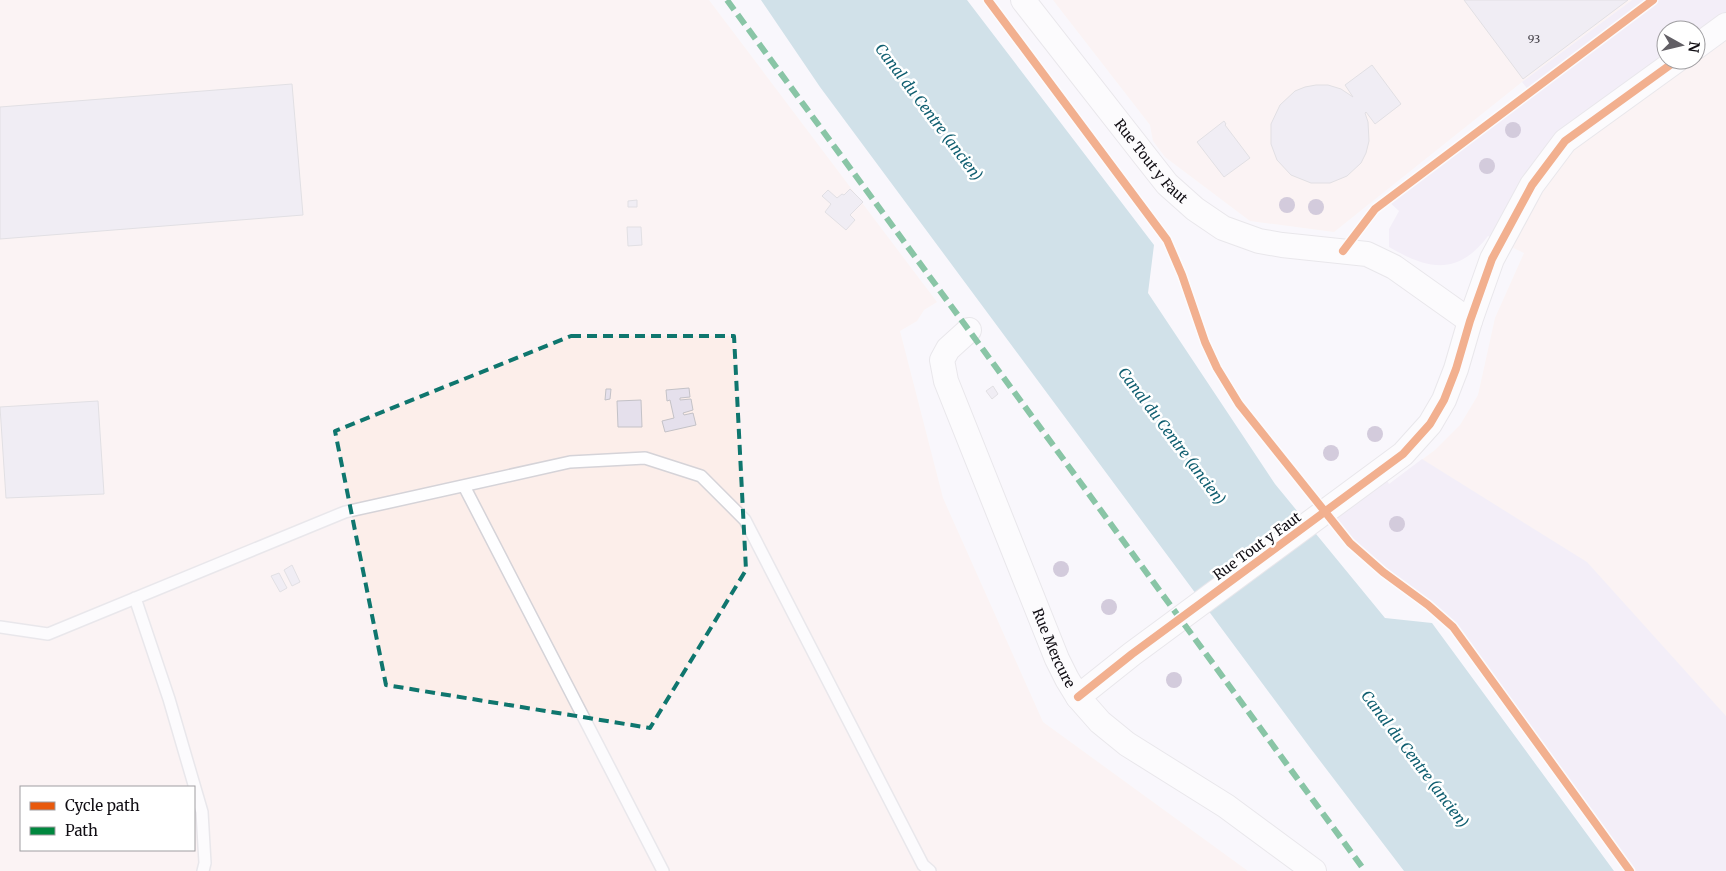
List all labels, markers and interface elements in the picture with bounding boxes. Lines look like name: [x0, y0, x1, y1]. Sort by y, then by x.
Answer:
north arrow: [1656, 20, 1706, 70]
house number: 93: [1528, 32, 1540, 46]
water label: Canal du Centre (ancien): [871, 40, 987, 184]
text: N: [1684, 40, 1704, 54]
street label: Rue Tout y Faut: [1111, 115, 1192, 208]
water label: Canal du Centre (ancien): [1114, 364, 1230, 508]
street label: Rue Tout y Faut: [1209, 508, 1305, 584]
street label: Rue Mercure: [1029, 605, 1079, 691]
water label: Canal du Centre (ancien): [1357, 687, 1473, 831]
legend: [20, 786, 195, 851]
text: Cycle path: [65, 796, 140, 815]
text: Path: [65, 821, 98, 840]

